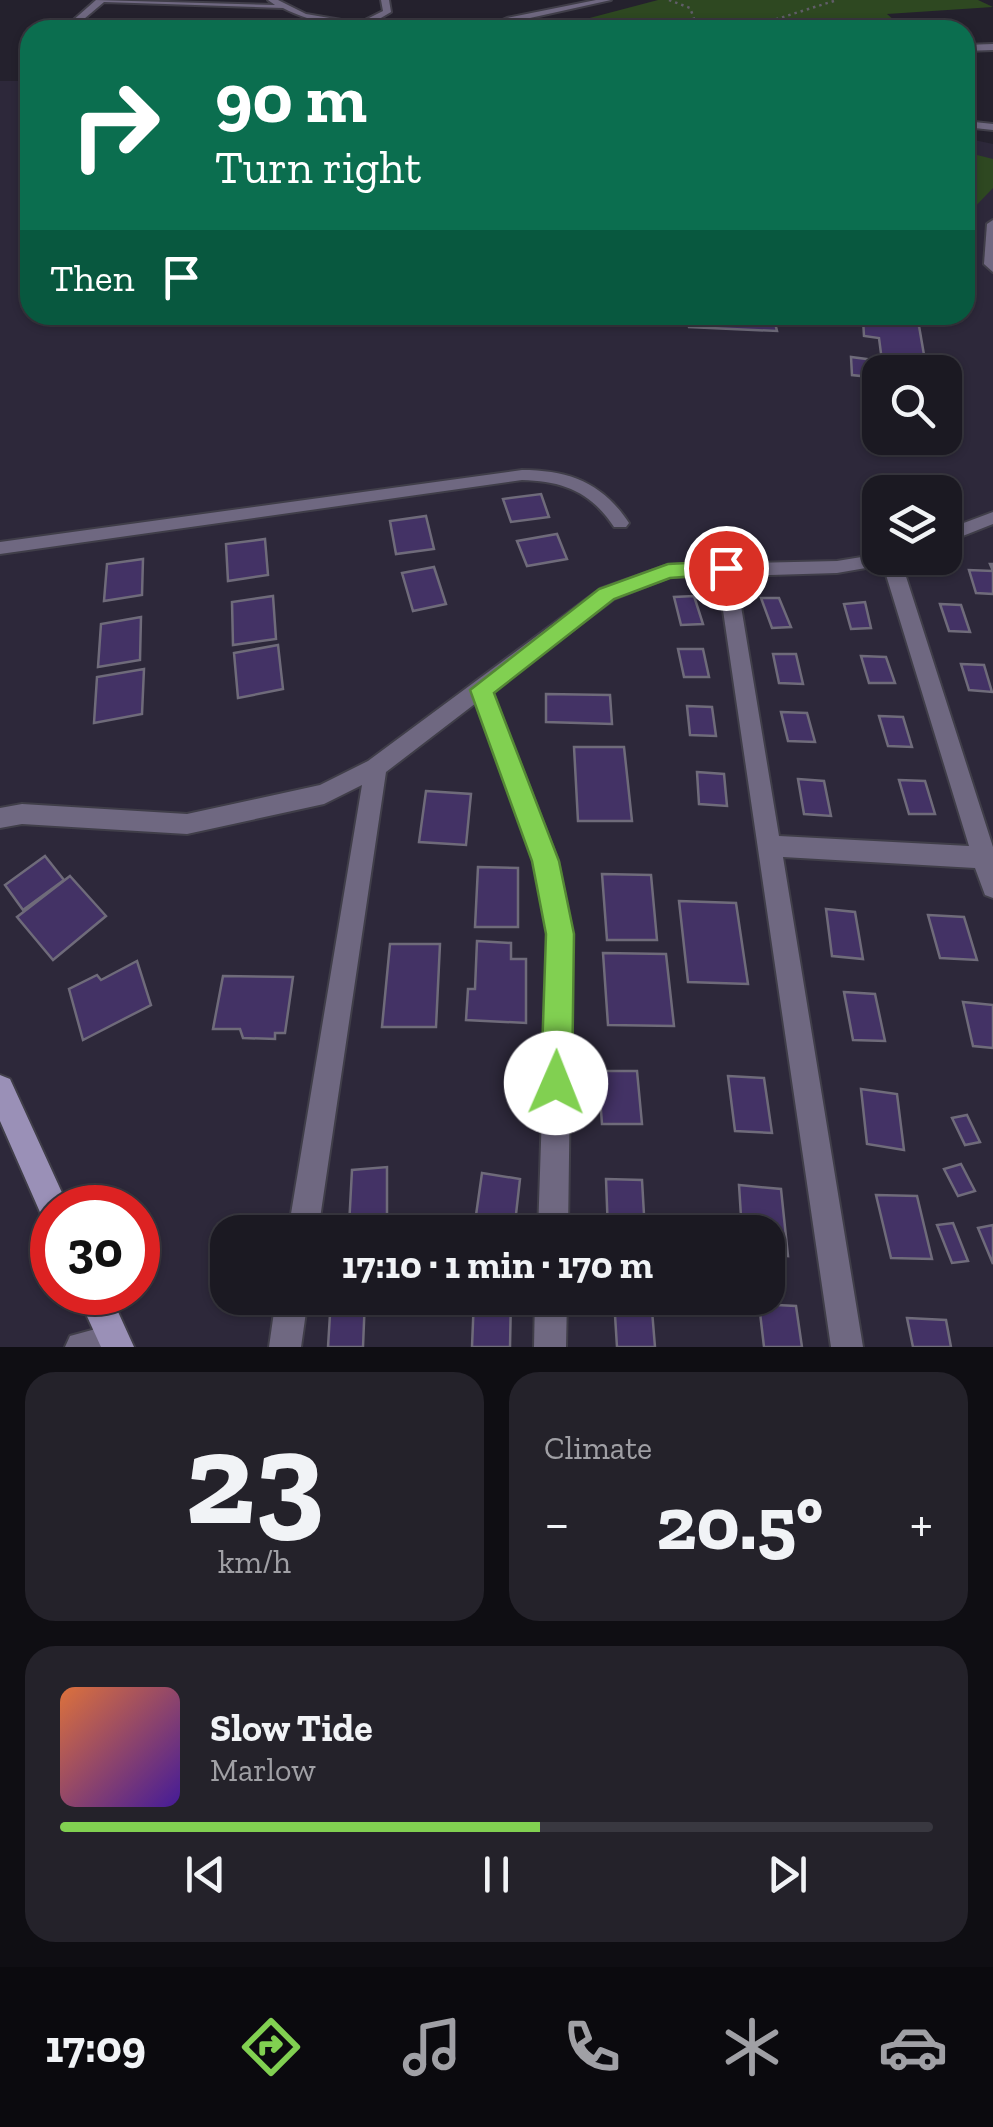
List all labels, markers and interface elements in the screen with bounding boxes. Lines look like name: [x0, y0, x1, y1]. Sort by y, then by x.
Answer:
text: 90 m: [215, 56, 367, 140]
icon: right: [50, 60, 180, 190]
text: Turn right: [215, 141, 421, 195]
icon: arrive: [154, 250, 209, 305]
text: Then: [50, 255, 134, 301]
map controls: [862, 355, 962, 575]
button: search: [862, 355, 962, 455]
button: layers: [862, 475, 962, 575]
pin: [684, 526, 769, 611]
icon: arrive: [699, 541, 754, 596]
position arrow: [504, 1031, 608, 1135]
speed limit sign: 30: [30, 1185, 160, 1315]
text: 17:10 · 1 min · 170 m: [342, 1242, 653, 1288]
text: 23: [185, 1400, 324, 1556]
text: Climate: [544, 1429, 652, 1467]
text: 20.5°: [656, 1478, 823, 1568]
text: −: [544, 1490, 570, 1556]
text: +: [910, 1490, 933, 1556]
text: km/h: [218, 1543, 291, 1581]
text: Slow Tide: [210, 1705, 373, 1751]
text: Marlow: [210, 1751, 316, 1789]
icon: previous: [178, 1847, 233, 1902]
icon: pause: [469, 1847, 524, 1902]
icon: next: [760, 1847, 815, 1902]
icon: directions: [236, 2012, 306, 2082]
icon: music: [397, 2012, 467, 2082]
icon: phone: [557, 2012, 627, 2082]
icon: climate: [717, 2012, 787, 2082]
icon: car: [878, 2012, 948, 2082]
text: 17:09: [45, 2020, 146, 2074]

